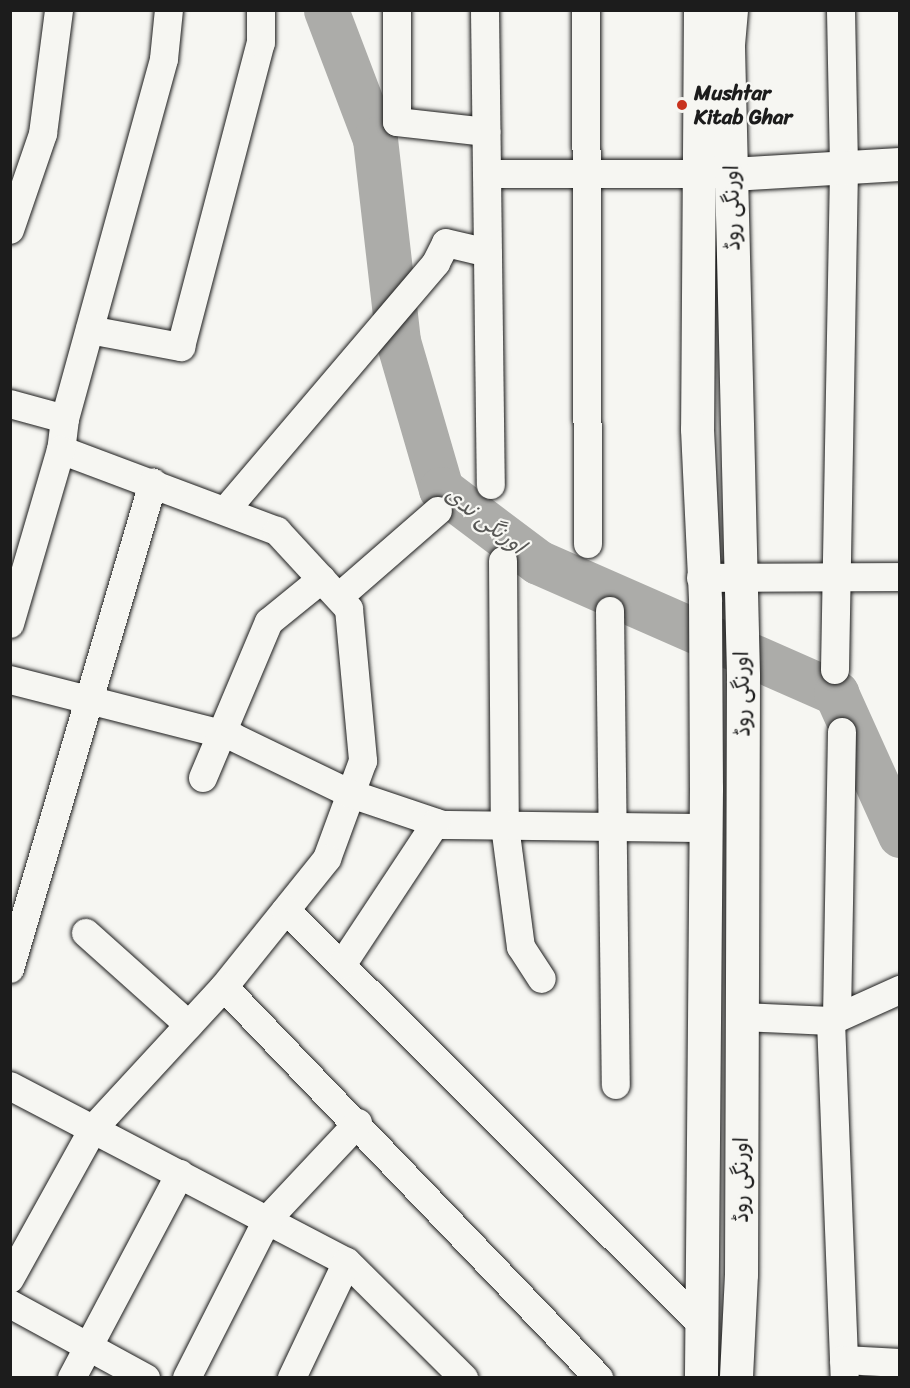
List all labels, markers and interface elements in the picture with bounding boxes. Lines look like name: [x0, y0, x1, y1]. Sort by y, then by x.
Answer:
place label: Mushtar Kitab Ghar: [694, 80, 792, 130]
marker: Mushtar Kitab Ghar: [675, 98, 689, 112]
street label: اورنگی روڈ: [719, 165, 745, 251]
water label: اورنگی ندی: [440, 480, 530, 560]
street label: اورنگی روڈ: [729, 651, 755, 737]
street label: اورنگی روڈ: [728, 1137, 754, 1223]

